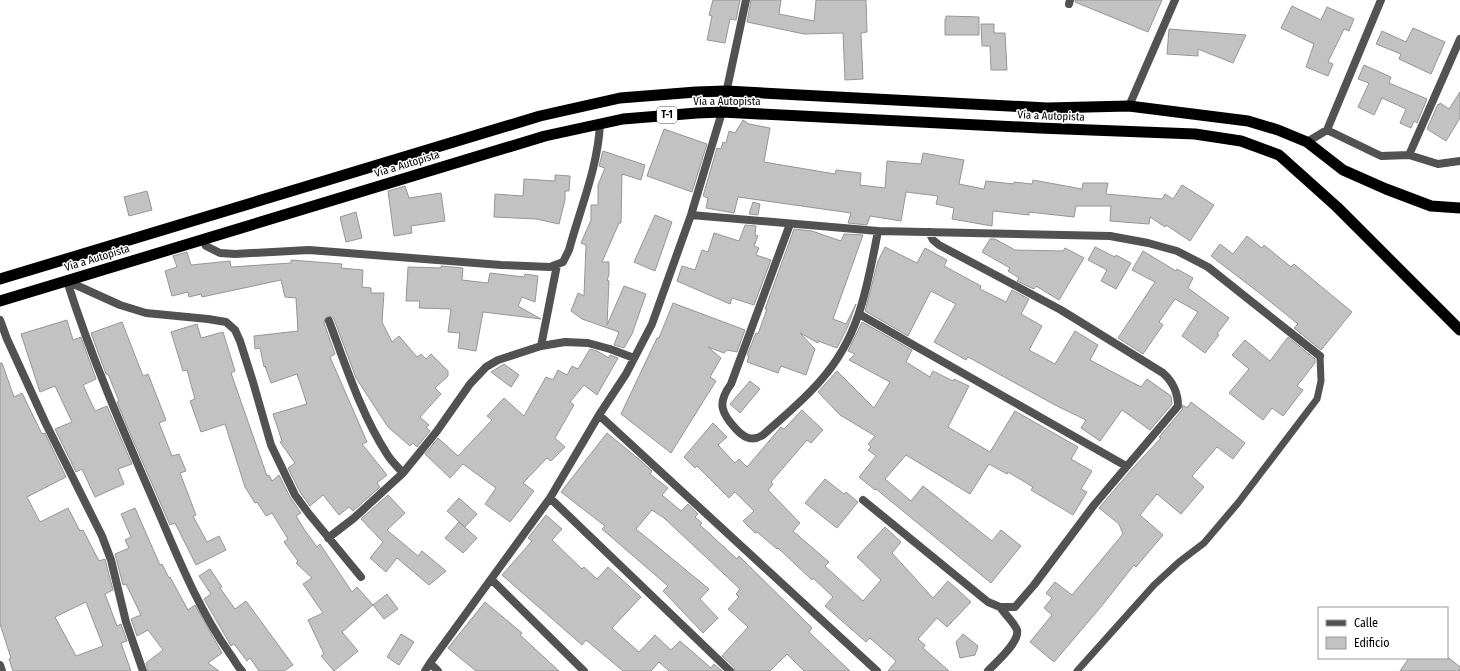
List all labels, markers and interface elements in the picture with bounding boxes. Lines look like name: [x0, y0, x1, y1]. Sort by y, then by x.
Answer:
street label: Vía a Autopista: [693, 95, 761, 108]
road number: T-1: [657, 107, 677, 123]
street label: Vía a Autopista: [1017, 108, 1085, 124]
street label: Vía a Autopista: [373, 148, 441, 180]
street label: Vía a Autopista: [63, 242, 131, 274]
legend: [1318, 607, 1448, 659]
text: Calle: [1354, 616, 1378, 630]
text: Edificio: [1354, 636, 1390, 650]

